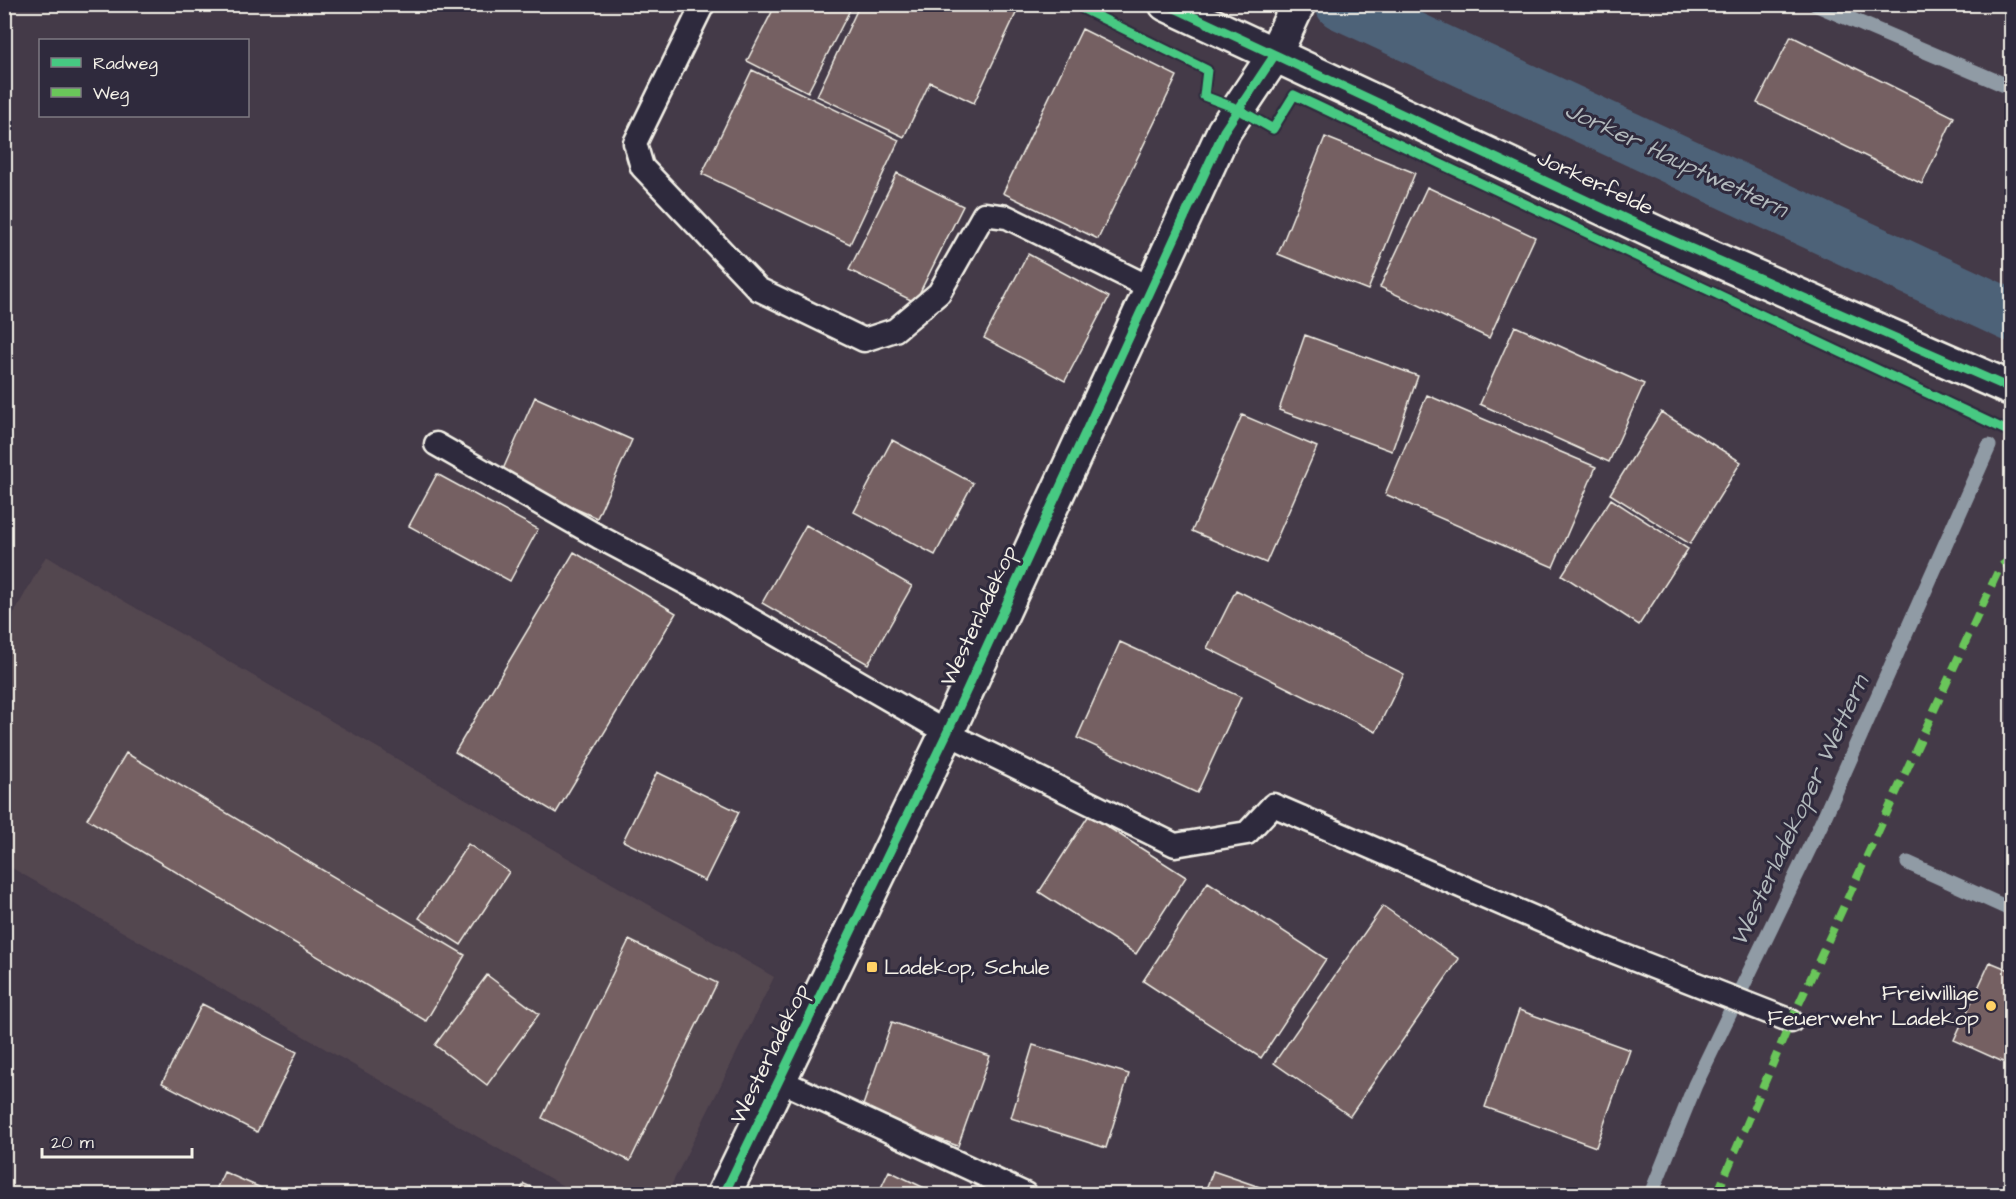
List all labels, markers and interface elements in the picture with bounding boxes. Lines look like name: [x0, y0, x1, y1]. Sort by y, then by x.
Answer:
legend: [39, 39, 249, 117]
text: Radweg: [93, 51, 158, 77]
text: Weg: [93, 81, 129, 107]
water label: Jorker Hauptwettern: [1559, 93, 1795, 227]
street label: Jorkerfelde: [1532, 142, 1658, 224]
street label: Westerladekop: [933, 540, 1025, 692]
water label: Westerladekoper Wettern: [1722, 668, 1879, 952]
place label: Ladekop, Schule: [884, 952, 1050, 983]
marker: Ladekop, Schule: [865, 960, 879, 974]
place label: Freiwillige Feuerwehr Ladekop: [1767, 978, 1979, 1034]
street label: Westerladekop: [723, 979, 817, 1129]
marker: Freiwillige Feuerwehr Ladekop: [1984, 999, 1998, 1013]
scale bar: [42, 1121, 192, 1159]
text: 20 m: [51, 1130, 94, 1155]

